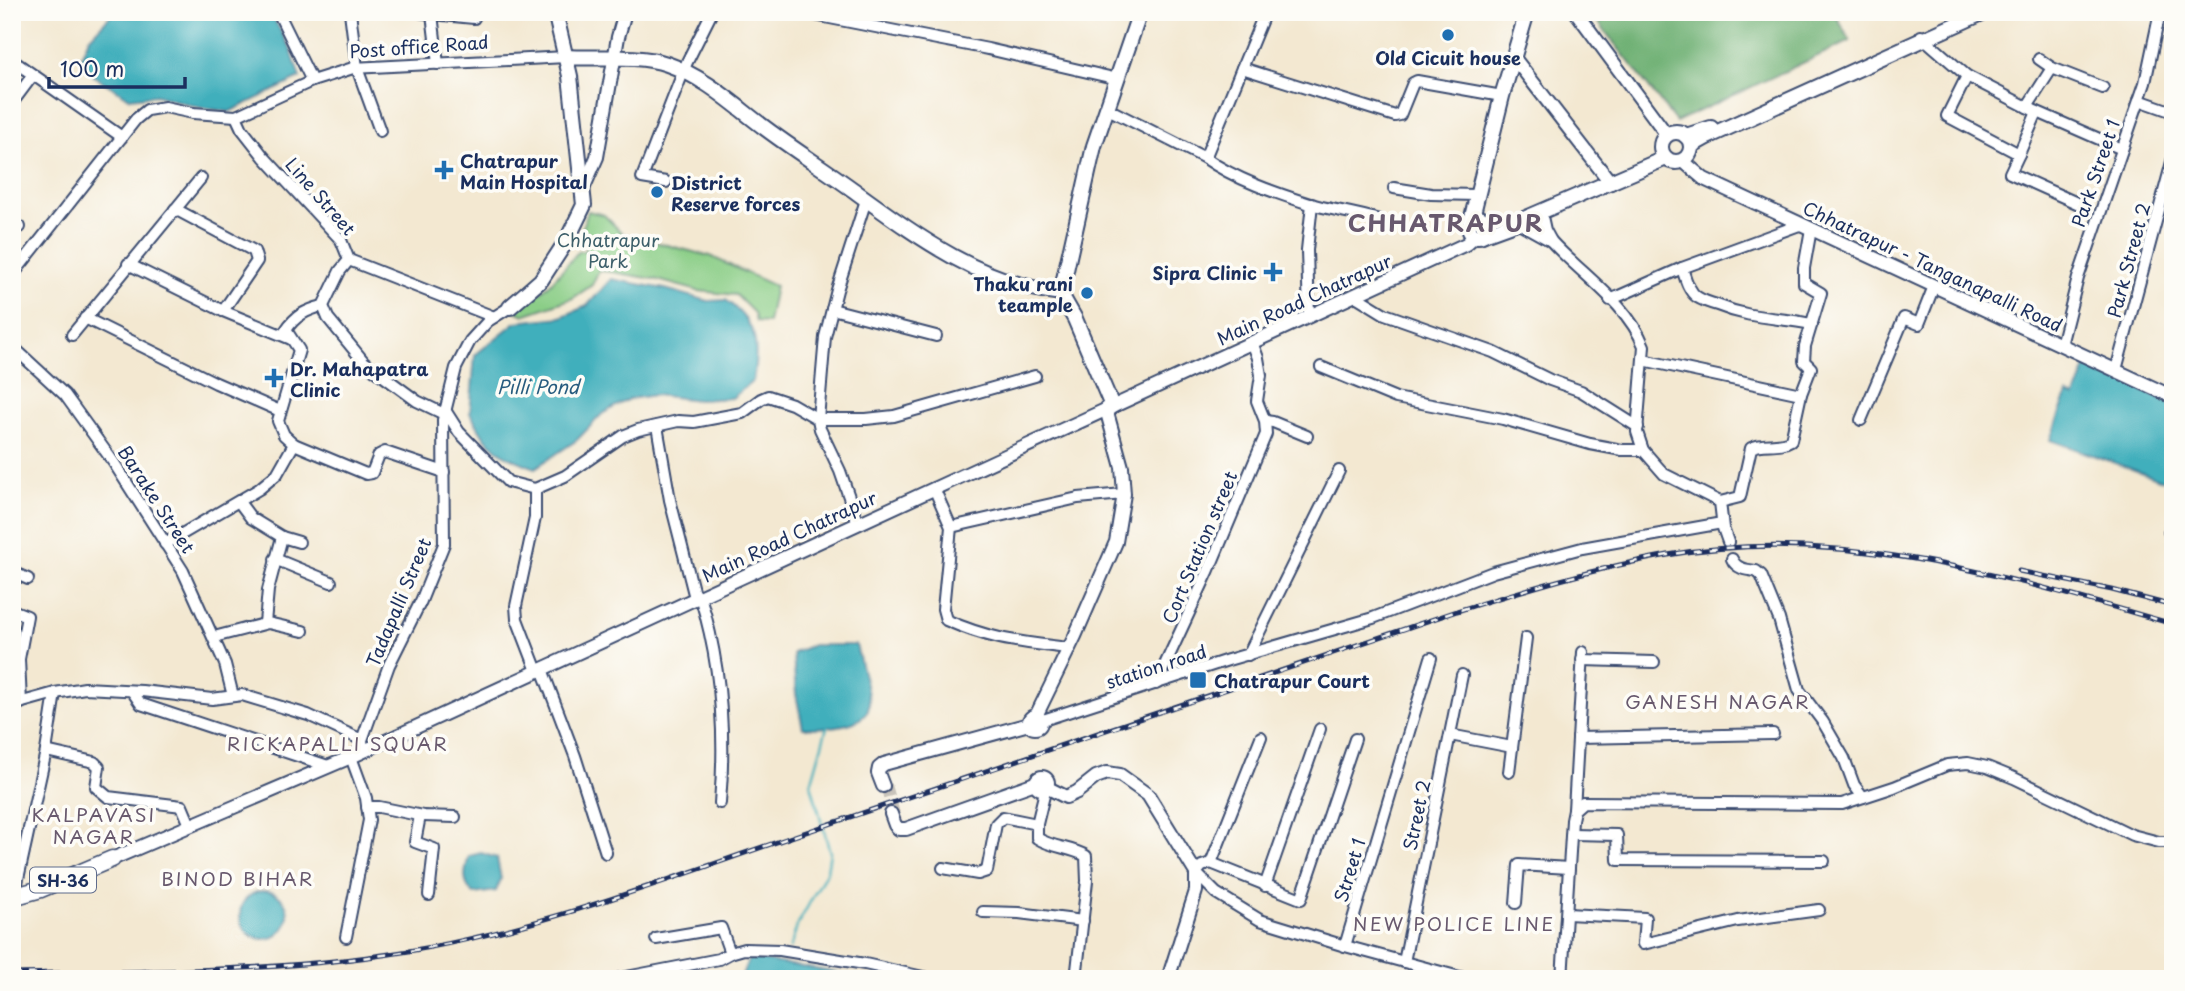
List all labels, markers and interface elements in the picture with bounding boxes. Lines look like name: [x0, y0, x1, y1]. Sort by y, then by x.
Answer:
marker: Old Cicuit house: [1440, 27, 1456, 43]
street label: Post office Road: [349, 28, 489, 64]
place label: Old Cicuit house: [1375, 44, 1521, 71]
scale bar: [49, 46, 186, 90]
text: 100 m: [60, 52, 124, 84]
street label: Park Street 1: [2064, 115, 2126, 231]
place label: Chatrapur Main Hospital: [460, 147, 588, 195]
street label: Line Street: [280, 151, 362, 241]
marker: Chatrapur Main Hospital: [434, 160, 454, 180]
place label: District Reserve forces: [671, 169, 801, 217]
marker: District Reserve forces: [649, 184, 665, 200]
street label: Chhatrapur - Tanganapalli Road: [1799, 194, 2067, 338]
street label: Park Street 2: [2100, 199, 2156, 321]
district label: CHHATRAPUR: [1348, 204, 1544, 240]
park label: Chhatrapur Park: [557, 226, 660, 274]
street label: Main Road Chatrapur: [1212, 246, 1397, 351]
place label: Sipra Clinic: [1153, 259, 1257, 286]
marker: Sipra Clinic: [1263, 262, 1283, 282]
place label: Thaku rani teample: [973, 270, 1073, 318]
marker: Thaku rani teample: [1079, 285, 1095, 301]
place label: Dr. Mahapatra Clinic: [290, 355, 429, 403]
marker: Dr. Mahapatra Clinic: [264, 368, 284, 388]
water label: Pilli Pond: [497, 372, 582, 400]
street label: Barake Street: [112, 440, 202, 558]
street label: Cort Station street: [1155, 467, 1243, 627]
street label: Main Road Chatrapur: [697, 483, 882, 588]
street label: Tadapalli Street: [359, 533, 437, 671]
street label: station road: [1102, 637, 1210, 695]
place label: Chatrapur Court: [1214, 667, 1370, 694]
marker: Chatrapur Court: [1188, 670, 1208, 690]
district label: GANESH NAGAR: [1625, 687, 1811, 715]
district label: RICKAPALLI SQUAR: [227, 729, 449, 757]
street label: Street 2: [1395, 777, 1437, 853]
district label: KALPAVASI NAGAR: [32, 800, 156, 850]
street label: Street 1: [1327, 835, 1371, 905]
district label: BINOD BIHAR: [161, 864, 315, 892]
road number: SH-36: [30, 867, 96, 892]
district label: NEW POLICE LINE: [1353, 909, 1555, 937]

